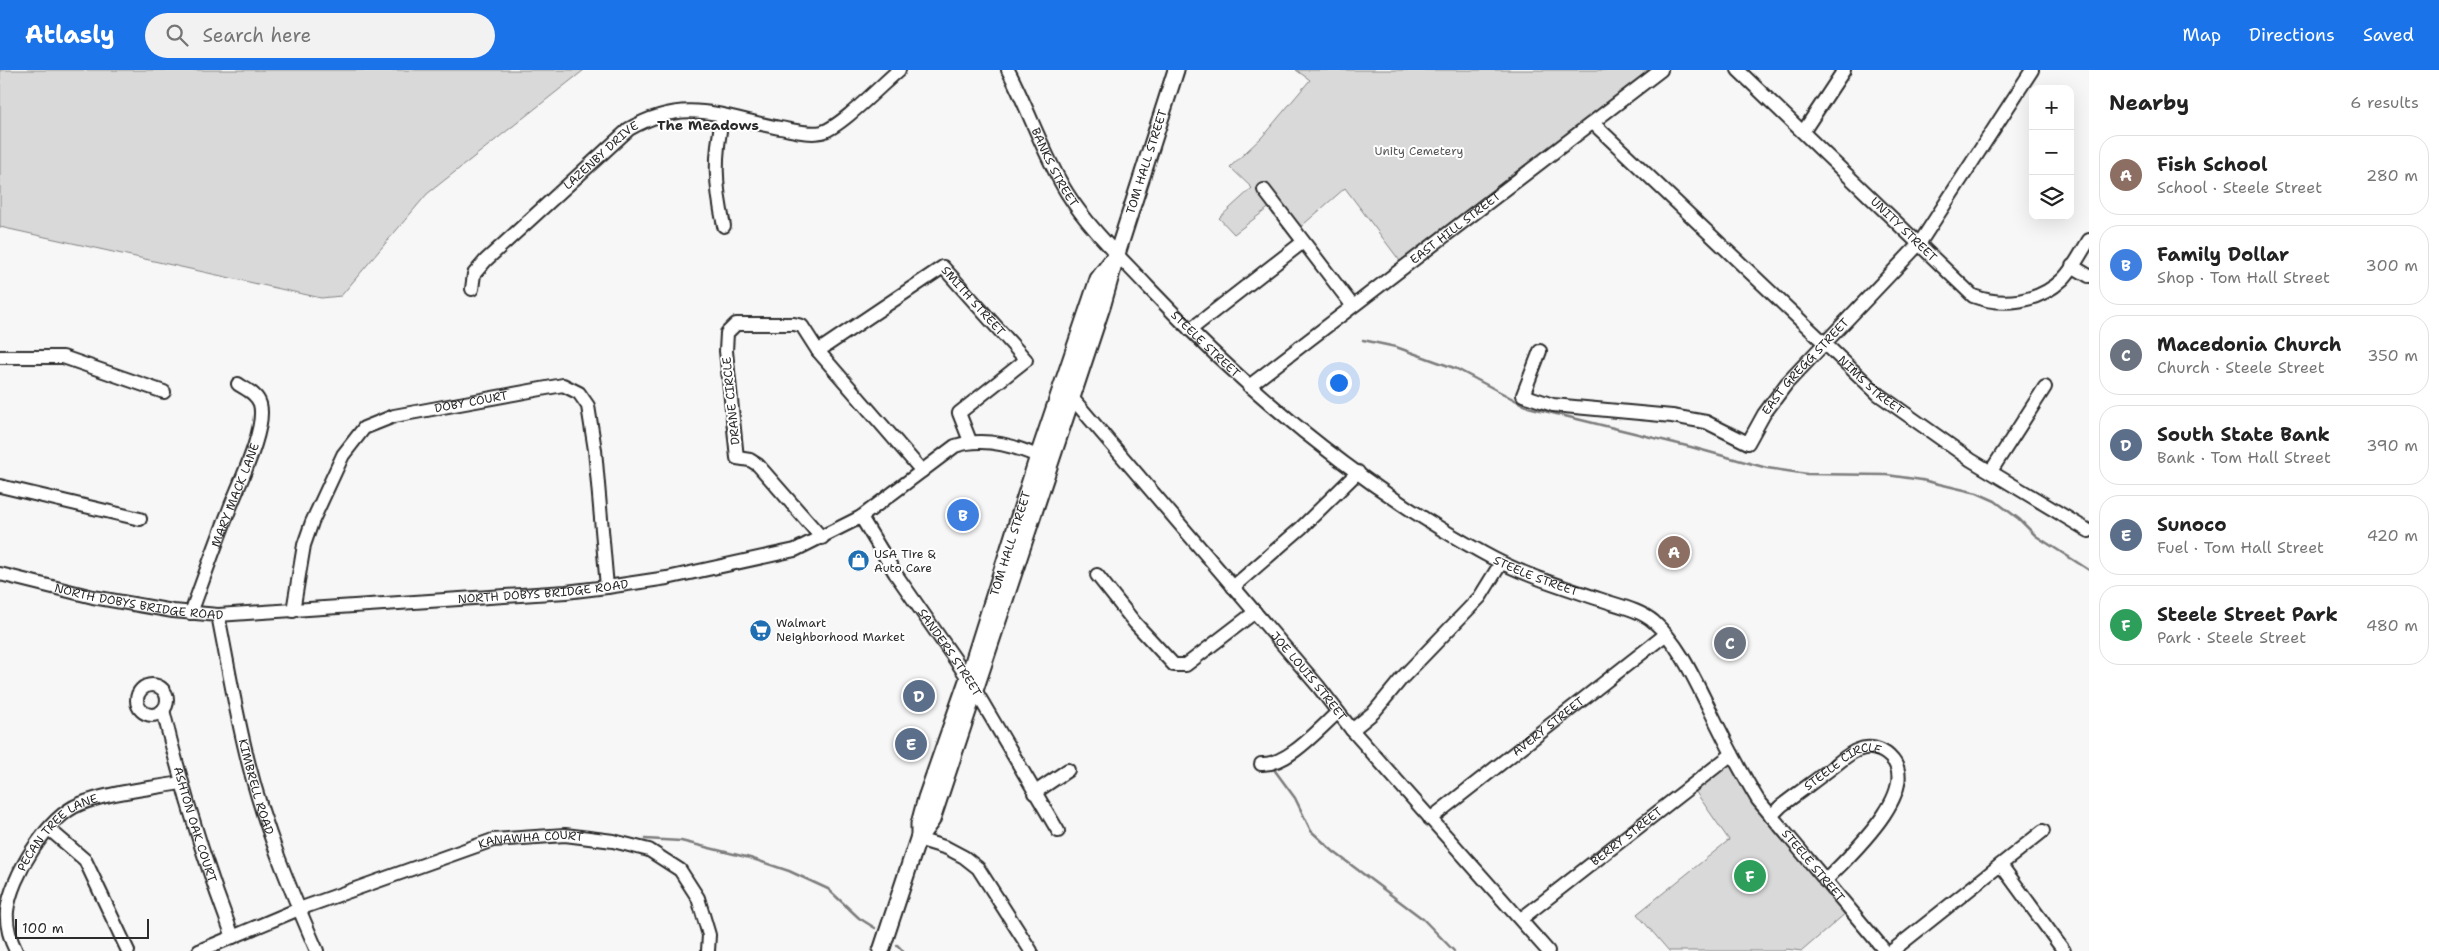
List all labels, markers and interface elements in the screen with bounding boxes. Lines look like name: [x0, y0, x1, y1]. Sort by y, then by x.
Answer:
search box: [145, 13, 495, 58]
text: Atlasly: [25, 19, 115, 51]
icon: search: [163, 21, 191, 49]
text: Search here: [203, 23, 311, 48]
text: Map: [2183, 23, 2221, 47]
text: Directions: [2249, 23, 2335, 47]
text: Saved: [2363, 23, 2414, 47]
map controls: [2029, 85, 2074, 220]
button: +: [2029, 85, 2074, 130]
text: Nearby: [2109, 89, 2189, 117]
text: 6 results: [2350, 92, 2419, 113]
street label: TOM HALL STREET: [1122, 107, 1171, 216]
district label: The Meadows: [657, 116, 759, 134]
street label: LAZENBY DRIVE: [560, 117, 641, 193]
street label: BANKS STREET: [1028, 125, 1082, 211]
button: −: [2029, 130, 2074, 175]
park label: Unity Cemetery: [1375, 143, 1464, 159]
text: Fish School: [2157, 152, 2268, 177]
text: A: [2120, 165, 2132, 186]
text: 280 m: [2366, 165, 2418, 186]
button: layers: [2029, 175, 2074, 220]
text: School · Steele Street: [2157, 177, 2322, 198]
street label: EAST HILL STREET: [1407, 188, 1504, 268]
street label: UNITY STREET: [1867, 194, 1941, 266]
text: Family Dollar: [2157, 242, 2289, 267]
text: B: [2121, 255, 2131, 276]
text: 300 m: [2366, 255, 2418, 276]
street label: SMITH STREET: [938, 262, 1009, 340]
text: Shop · Tom Hall Street: [2157, 267, 2330, 288]
street label: STEELE STREET: [1168, 307, 1244, 382]
street label: EAST GREGG STREET: [1758, 314, 1853, 418]
text: Macedonia Church: [2157, 332, 2342, 357]
text: C: [2121, 345, 2131, 366]
text: 350 m: [2367, 345, 2418, 366]
street label: NIMS STREET: [1835, 352, 1907, 418]
street label: DRANE CIRCLE: [718, 356, 744, 446]
text: Church · Steele Street: [2157, 357, 2325, 378]
your location: [1326, 370, 1352, 396]
street label: DOBY COURT: [433, 387, 510, 416]
text: South State Bank: [2157, 422, 2330, 447]
text: D: [2120, 435, 2132, 456]
text: 390 m: [2366, 435, 2418, 456]
street label: MARY MACK LANE: [208, 441, 263, 549]
text: Bank · Tom Hall Street: [2157, 447, 2331, 468]
street label: TOM HALL STREET: [986, 489, 1035, 598]
pin: B: [947, 496, 979, 534]
text: Sunoco: [2157, 512, 2227, 537]
text: E: [2121, 525, 2131, 546]
text: 420 m: [2367, 525, 2418, 546]
pin: A: [1658, 533, 1690, 571]
text: Fuel · Tom Hall Street: [2157, 537, 2324, 558]
place label: USA Tire & Auto Care: [874, 546, 936, 576]
shop icon: USA Tire & Auto Care: [846, 549, 870, 573]
street label: STEELE STREET: [1491, 552, 1581, 600]
street label: NORTH DOBYS BRIDGE ROAD: [457, 576, 629, 607]
street label: NORTH DOBYS BRIDGE ROAD: [53, 580, 224, 623]
text: Steele Street Park: [2157, 602, 2338, 627]
street label: SANDERS STREET: [915, 607, 983, 701]
place label: Walmart Neighborhood Market: [776, 615, 905, 645]
text: F: [2121, 615, 2131, 636]
text: 480 m: [2366, 615, 2418, 636]
supermarket icon: Walmart Neighborhood Market: [748, 618, 772, 642]
pin: C: [1714, 624, 1746, 662]
text: Park · Steele Street: [2157, 627, 2306, 648]
street label: JOE LOUIS STREET: [1267, 628, 1351, 725]
pin: D: [903, 677, 935, 715]
street label: AVERY STREET: [1509, 693, 1588, 760]
pin: E: [895, 725, 927, 763]
street label: KIMBRELL ROAD: [235, 737, 278, 837]
street label: STEELE CIRCLE: [1801, 740, 1884, 794]
street label: ASHTON OAK COURT: [170, 765, 221, 885]
street label: PECAN TREE LANE: [14, 790, 100, 874]
street label: BERRY STREET: [1587, 803, 1666, 869]
street label: STEELE STREET: [1778, 826, 1849, 906]
street label: KANAWHA COURT: [476, 827, 585, 853]
pin: F: [1734, 857, 1766, 895]
scale bar: [15, 916, 149, 939]
text: 100 m: [22, 919, 64, 937]

